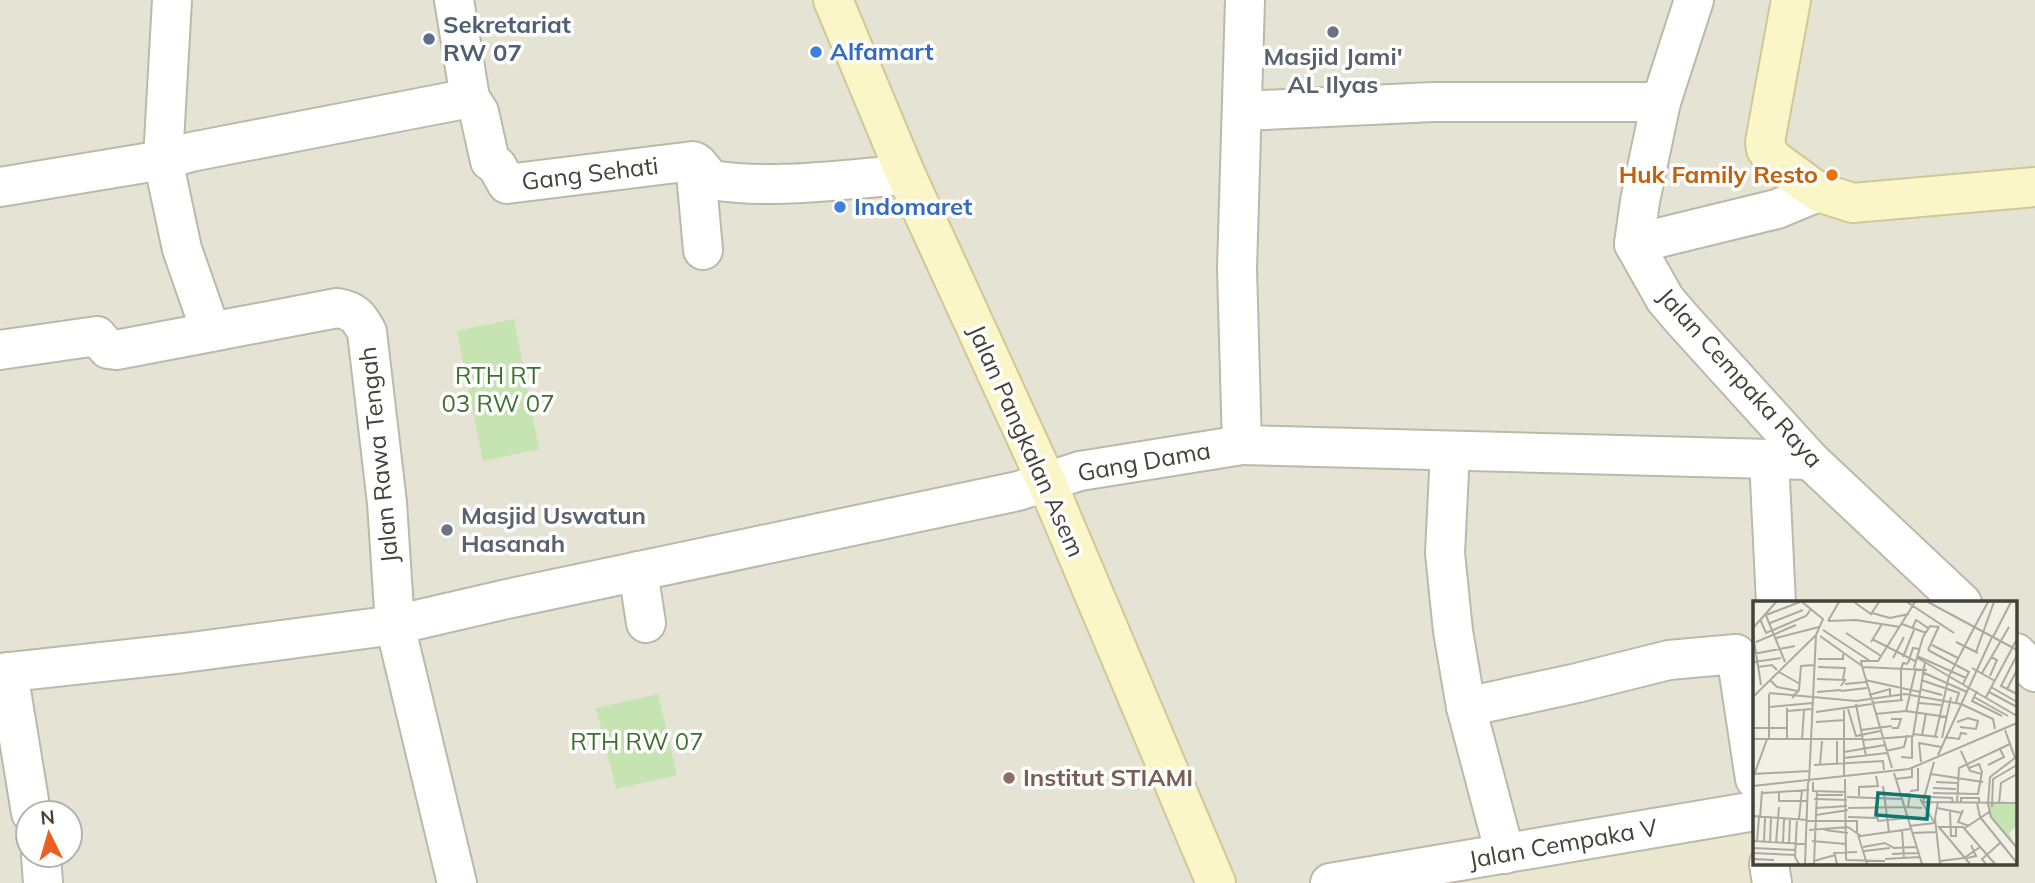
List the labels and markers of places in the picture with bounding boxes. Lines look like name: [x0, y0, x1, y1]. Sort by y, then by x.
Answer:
place label: Sekretariat RW 07: [443, 9, 571, 67]
marker: Masjid Jami' AL Ilyas: [1325, 24, 1341, 40]
marker: Sekretariat RW 07: [421, 31, 437, 47]
place label: Alfamart: [830, 36, 934, 66]
place label: Masjid Jami' AL Ilyas: [1263, 41, 1403, 99]
marker: Alfamart: [808, 44, 824, 60]
place label: Huk Family Resto: [1619, 159, 1818, 189]
marker: Huk Family Resto: [1824, 167, 1840, 183]
place label: Indomaret: [854, 191, 972, 221]
marker: Indomaret: [832, 199, 848, 215]
place label: Masjid Uswatun Hasanah: [461, 500, 646, 558]
marker: Masjid Uswatun Hasanah: [439, 522, 455, 538]
place label: Institut STIAMI: [1023, 762, 1193, 792]
marker: Institut STIAMI: [1001, 770, 1017, 786]

